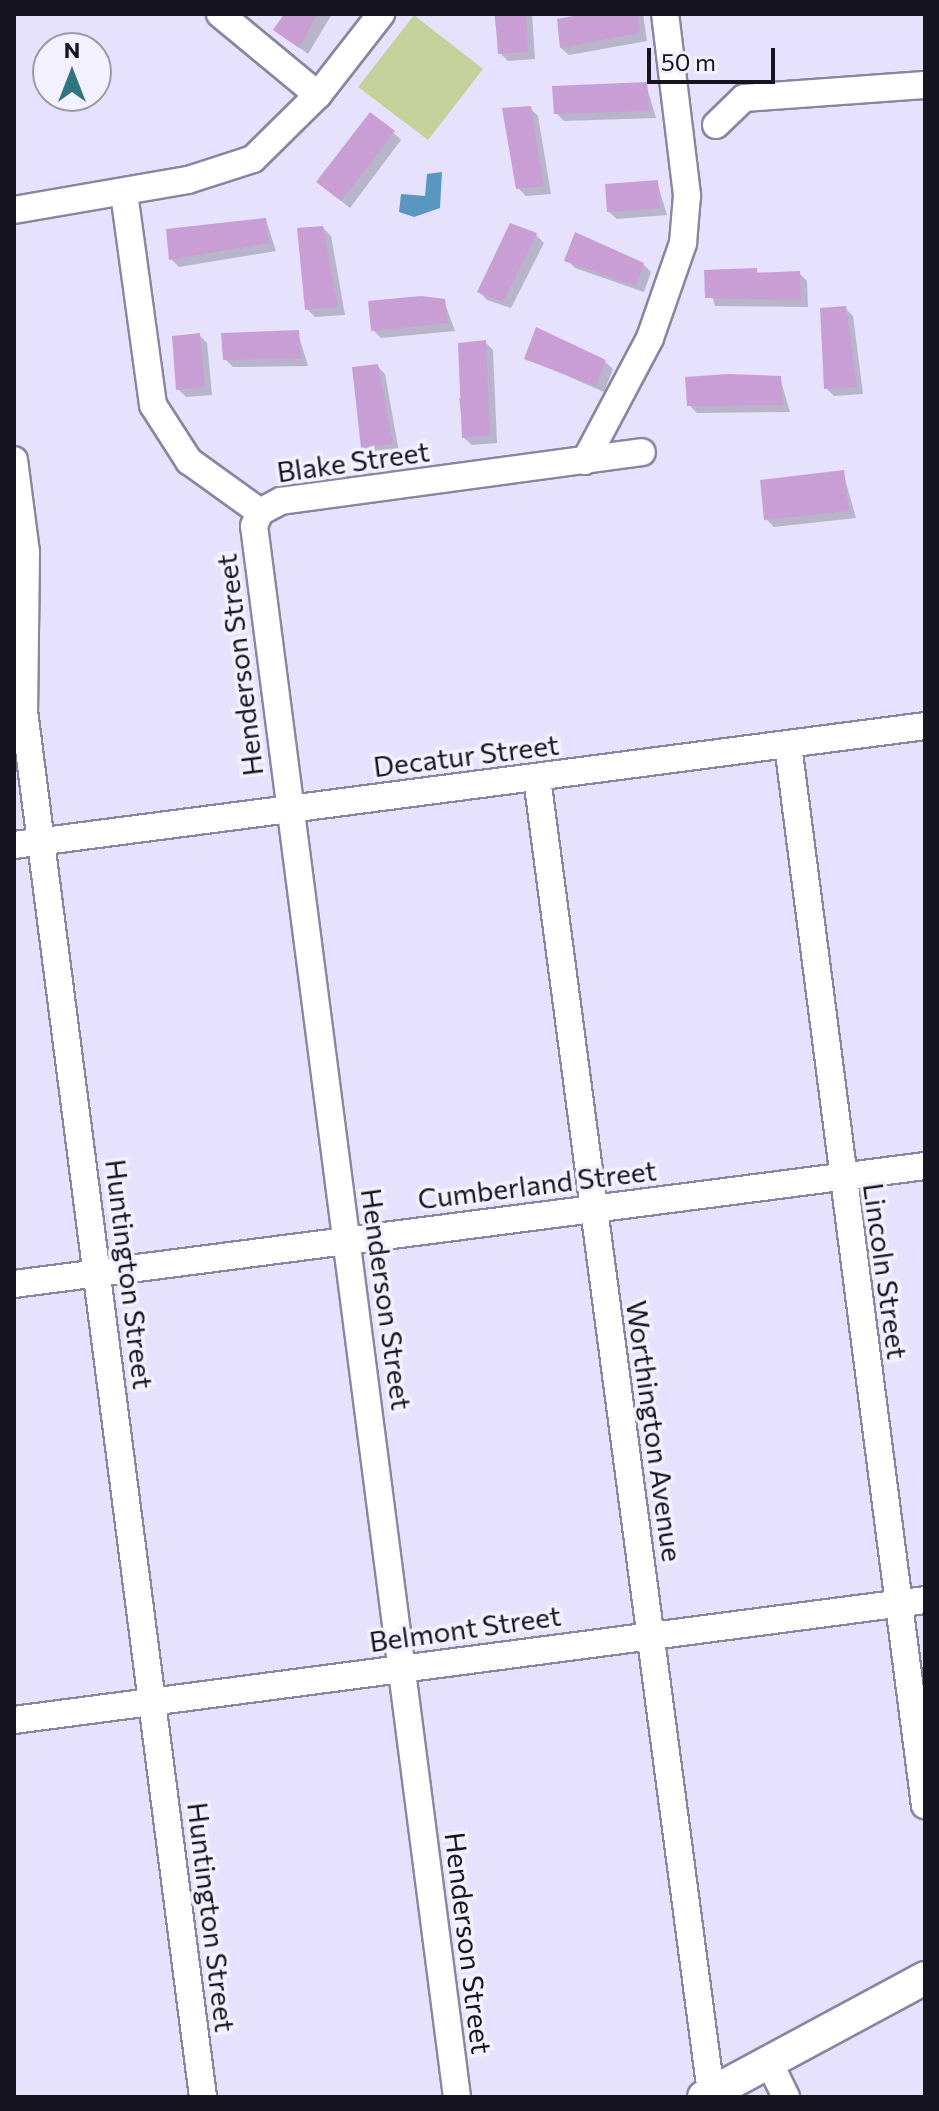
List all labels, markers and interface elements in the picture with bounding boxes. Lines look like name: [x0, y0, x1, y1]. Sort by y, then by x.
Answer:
north arrow: [32, 32, 112, 112]
scale bar: [651, 32, 779, 82]
text: N: [64, 36, 80, 63]
text: 50 m: [661, 47, 716, 76]
street label: Blake Street: [275, 434, 431, 488]
street label: Henderson Street: [209, 552, 269, 778]
street label: Decatur Street: [371, 727, 561, 783]
street label: Cumberland Street: [416, 1153, 658, 1215]
street label: Huntington Street: [99, 1157, 161, 1391]
street label: Lincoln Street: [857, 1181, 915, 1361]
street label: Henderson Street: [355, 1186, 419, 1412]
street label: Worthington Avenue: [620, 1298, 690, 1564]
street label: Belmont Street: [367, 1598, 563, 1658]
street label: Huntington Street: [181, 1800, 243, 2034]
street label: Henderson Street: [439, 1830, 499, 2056]

